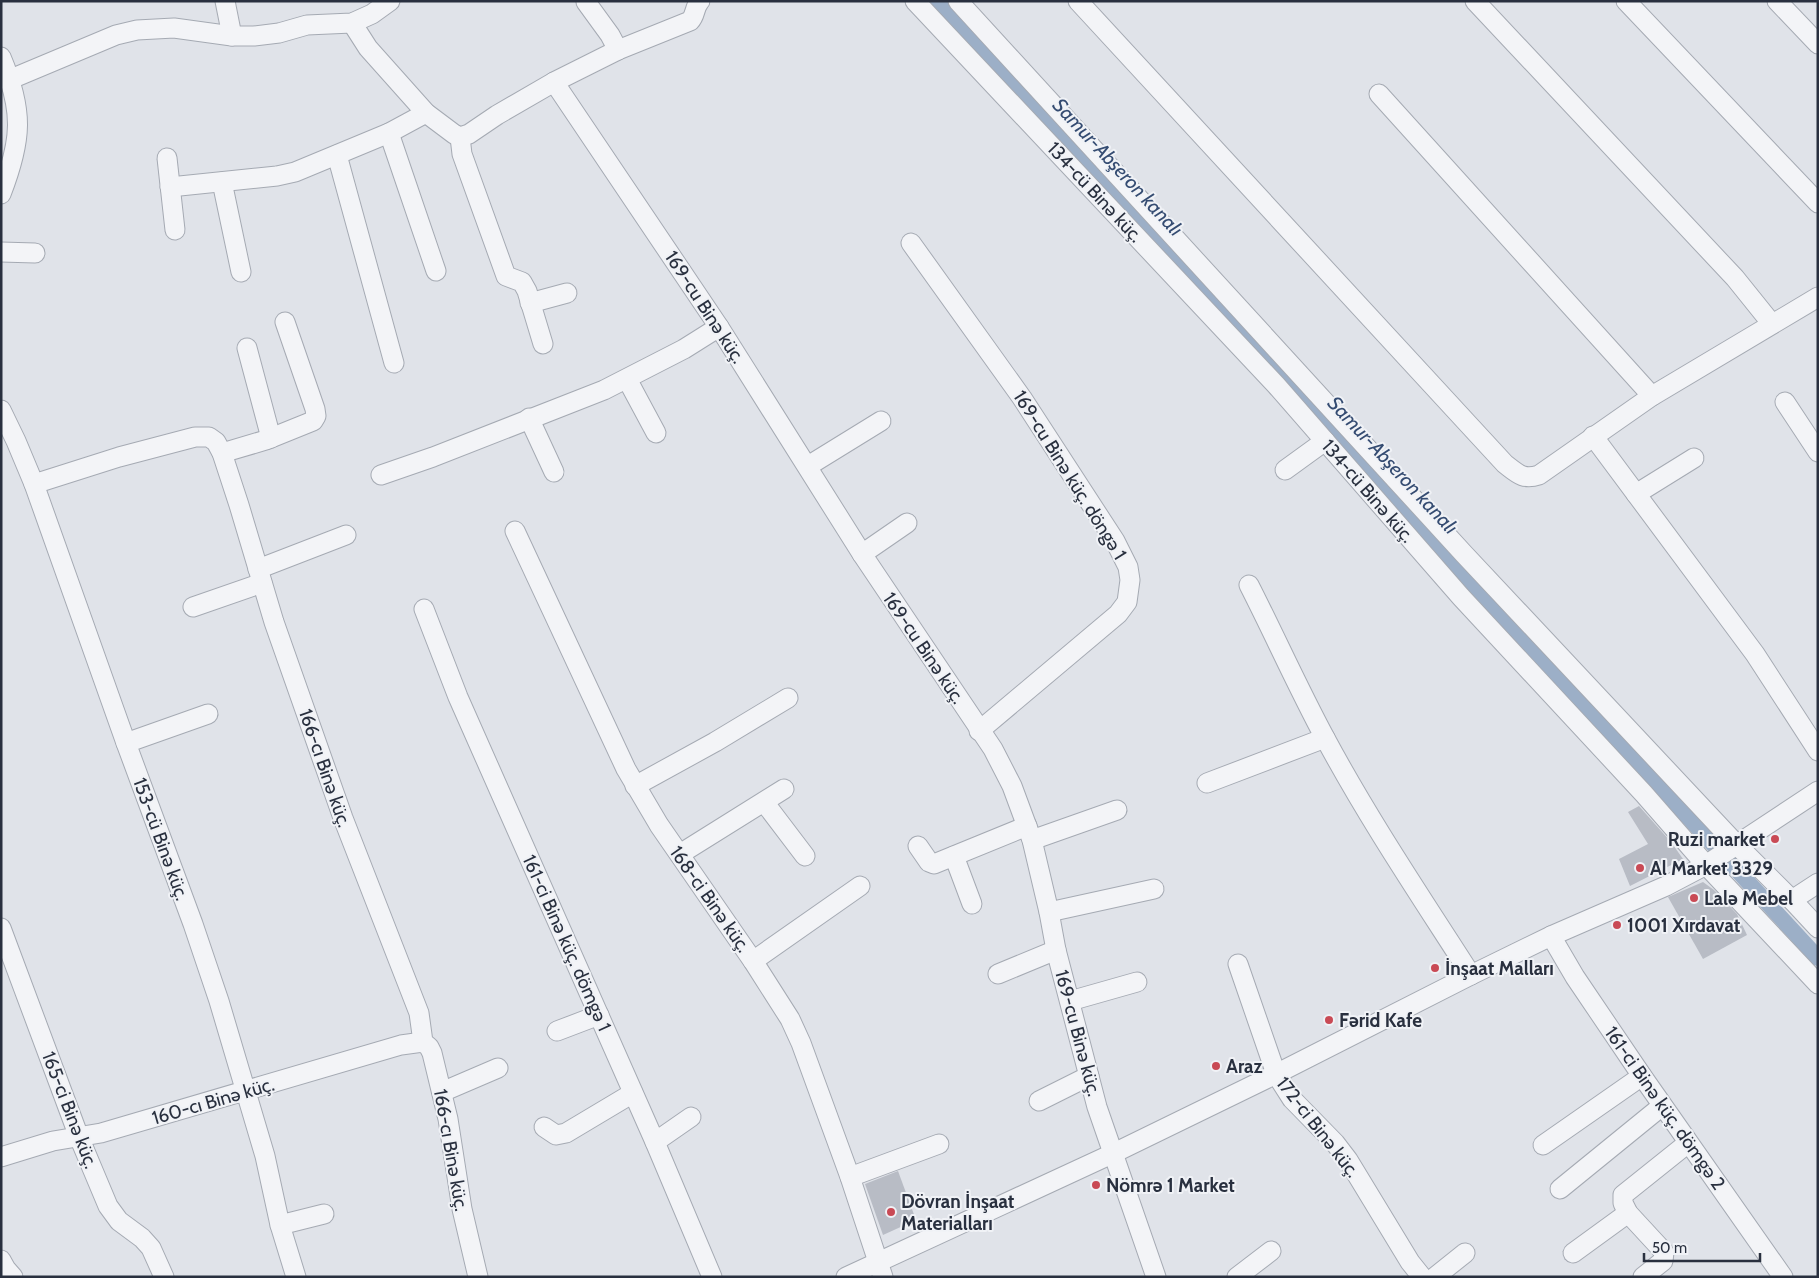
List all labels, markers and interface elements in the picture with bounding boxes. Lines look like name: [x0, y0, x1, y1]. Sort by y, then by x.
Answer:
water label: Samur-Abşeron kanalı: [1048, 93, 1188, 241]
street label: 134-cü Binə küç.: [1042, 137, 1148, 247]
street label: 169-cu Binə küç.: [660, 246, 750, 368]
street label: 169-cu Binə küç. döngə 1: [1009, 386, 1131, 564]
water label: Samur-Abşeron kanalı: [1323, 391, 1463, 539]
street label: 134-cü Binə küç.: [1317, 435, 1419, 547]
street label: 169-cu Binə küç.: [878, 588, 970, 708]
street label: 166-cı Binə küç.: [294, 706, 356, 830]
street label: 153-cü Binə küç.: [128, 775, 194, 903]
place label: Ruzi market: [1668, 828, 1765, 851]
marker: Ruzi market: [1769, 833, 1781, 845]
street label: 168-ci Binə küç.: [665, 841, 755, 957]
street label: 161-ci Binə küç. dömgə 1: [518, 851, 616, 1035]
place label: Al Market 3329: [1650, 857, 1773, 880]
marker: Al Market 3329: [1634, 862, 1646, 874]
place label: Lalə Mebel: [1704, 887, 1793, 910]
marker: Lalə Mebel: [1688, 892, 1700, 904]
place label: 1001 Xırdavat: [1627, 914, 1741, 937]
marker: 1001 Xırdavat: [1611, 919, 1623, 931]
place label: İnşaat Malları: [1445, 957, 1554, 980]
marker: İnşaat Malları: [1429, 962, 1441, 974]
street label: 169-cu Binə küç.: [1050, 967, 1106, 1099]
place label: Fərid Kafe: [1339, 1009, 1422, 1032]
marker: Fərid Kafe: [1323, 1014, 1335, 1026]
street label: 161-ci Binə küç. dömgə 2: [1600, 1022, 1730, 1194]
street label: 165-ci Binə küç.: [37, 1048, 103, 1172]
place label: Araz: [1226, 1055, 1262, 1078]
marker: Araz: [1210, 1060, 1222, 1072]
street label: 172-ci Binə küç.: [1272, 1072, 1364, 1182]
street label: 160-cı Binə küç.: [149, 1073, 277, 1129]
street label: 166-cı Binə küç.: [429, 1087, 473, 1213]
place label: Nömrə 1 Market: [1106, 1174, 1235, 1197]
marker: Nömrə 1 Market: [1090, 1179, 1102, 1191]
place label: Dövran İnşaat Materialları: [901, 1190, 1015, 1235]
marker: Dövran İnşaat Materialları: [885, 1206, 897, 1218]
scale bar: [1644, 1230, 1760, 1262]
text: 50 m: [1652, 1239, 1687, 1257]

